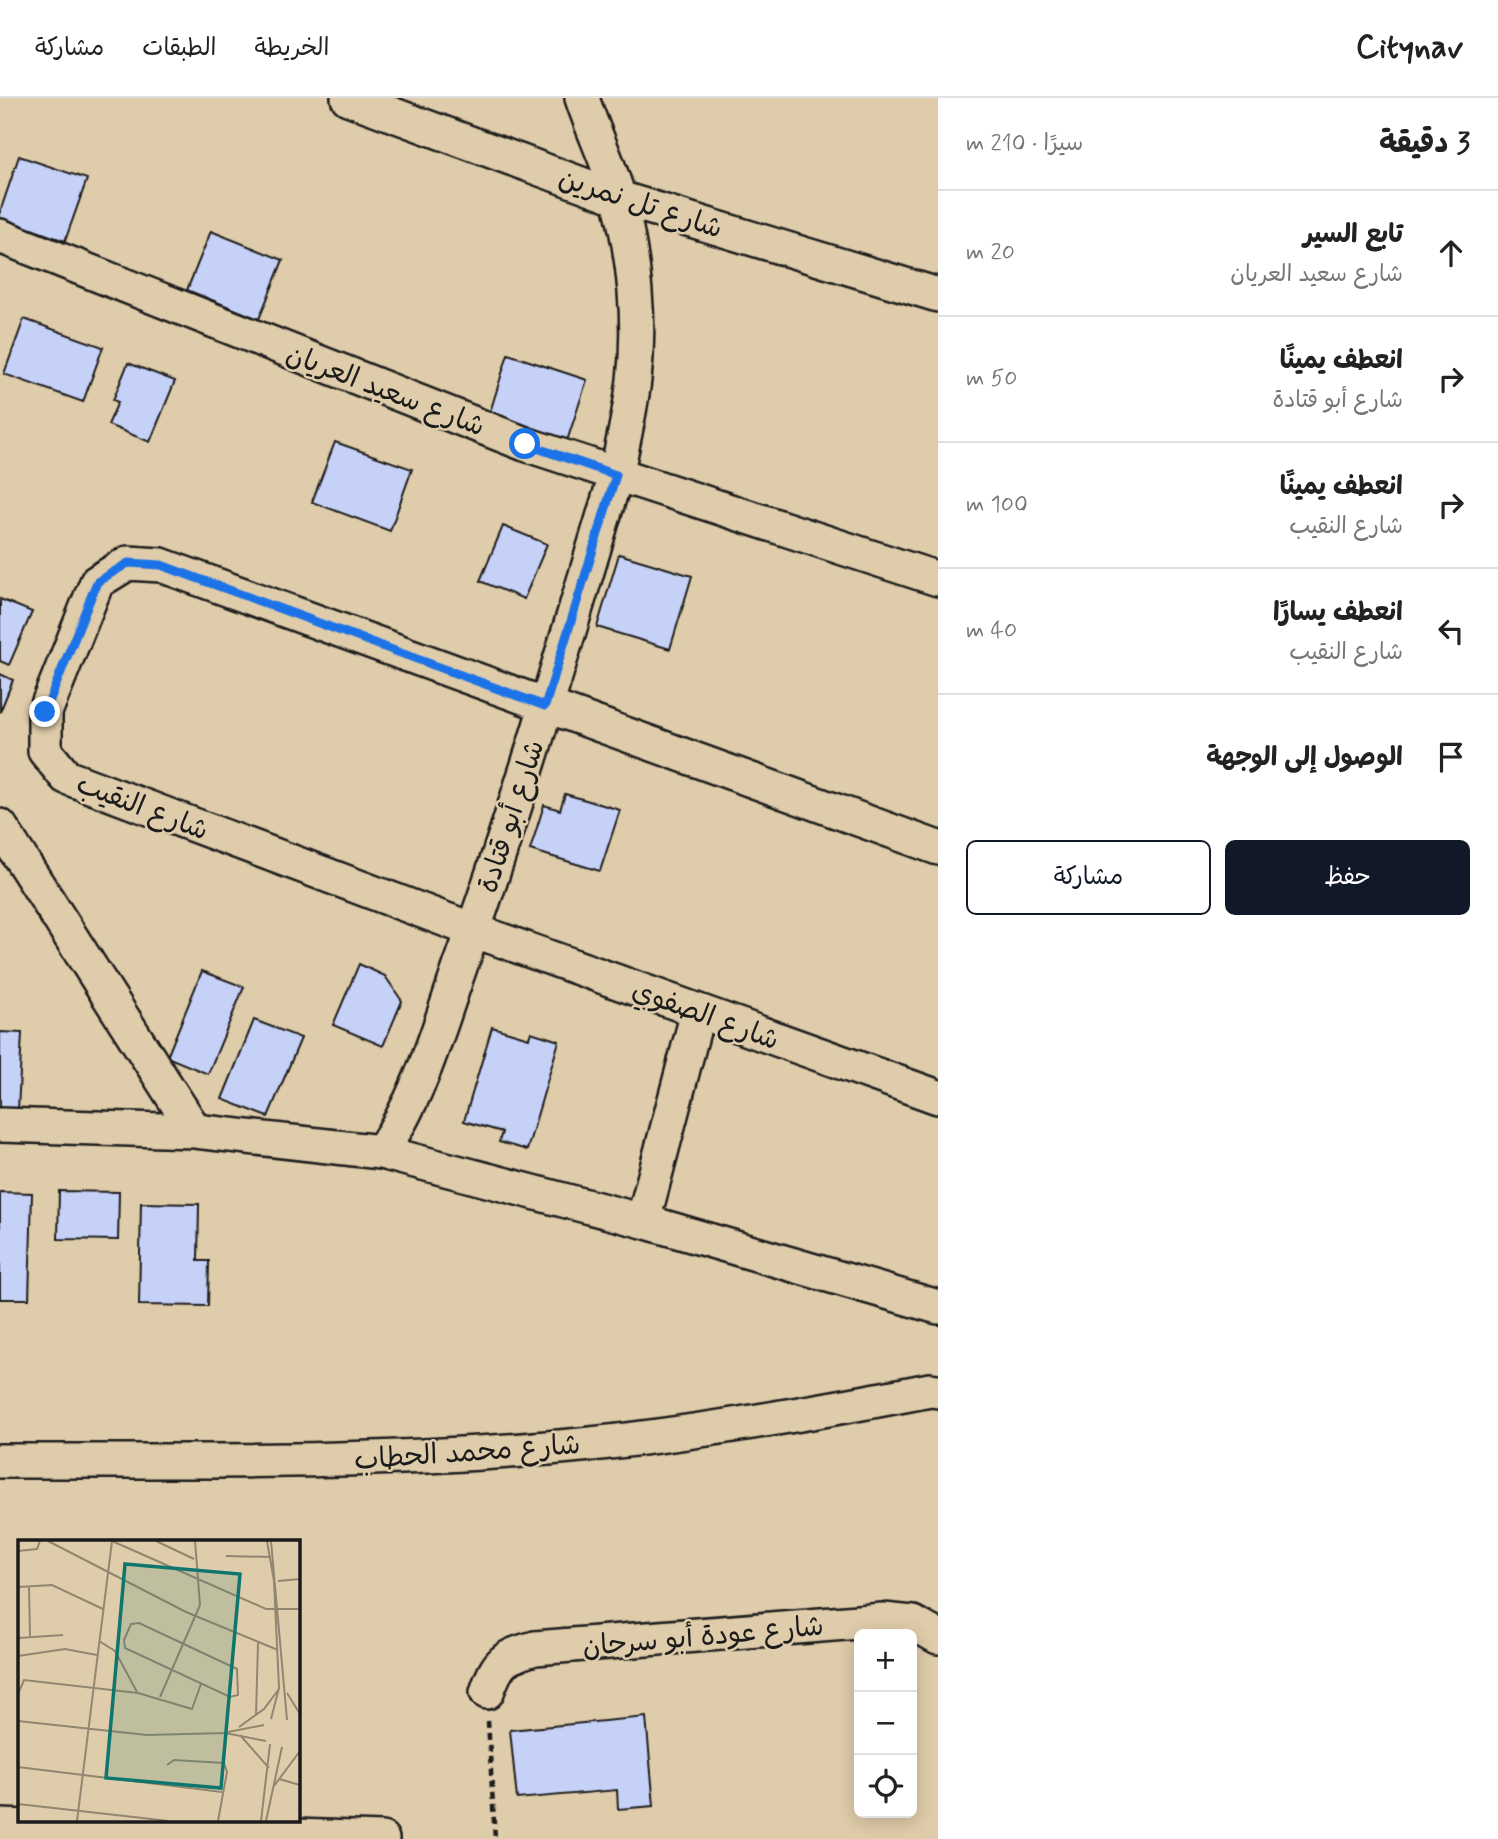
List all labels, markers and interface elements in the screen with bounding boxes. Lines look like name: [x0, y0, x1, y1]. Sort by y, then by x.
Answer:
text: Citynav: [1356, 26, 1463, 70]
text: مشاركة: [35, 33, 104, 64]
text: الطبقات: [142, 33, 217, 64]
text: الخريطة: [255, 33, 329, 64]
text: 3 دقيقة: [1379, 124, 1470, 163]
text: سيرًا · 210 m: [966, 129, 1083, 159]
street label: شارع تل نمرين: [553, 160, 727, 248]
text: تابع السير: [1303, 218, 1403, 252]
icon: ahead: [1432, 234, 1470, 272]
text: 20 m: [966, 238, 1015, 268]
text: شارع سعيد العريان: [1230, 260, 1403, 290]
street label: شارع سعيد العريان: [280, 336, 490, 446]
text: انعطف يمينًا: [1280, 344, 1403, 378]
icon: right: [1432, 360, 1470, 398]
text: 50 m: [966, 364, 1018, 394]
text: شارع أبو قتادة: [1273, 386, 1403, 416]
route start: [509, 428, 540, 459]
text: انعطف يمينًا: [1280, 470, 1403, 504]
icon: right: [1432, 486, 1470, 524]
text: 100 m: [966, 490, 1028, 520]
text: شارع النقيب: [1289, 512, 1403, 542]
text: انعطف يسارًا: [1273, 596, 1403, 630]
icon: left: [1432, 612, 1470, 650]
text: 40 m: [966, 616, 1017, 646]
text: شارع النقيب: [1289, 638, 1403, 668]
route end: [29, 696, 60, 727]
street label: شارع أبو قتادة: [470, 736, 555, 898]
icon: arrive: [1432, 738, 1470, 776]
text: الوصول إلى الوجهة: [1206, 741, 1403, 775]
street label: شارع النقيب: [71, 766, 213, 850]
button: مشاركة: [966, 840, 1211, 915]
button: حفظ: [1225, 840, 1470, 915]
street label: شارع الصفوي: [626, 973, 784, 1060]
street label: شارع محمد الحطاب: [353, 1427, 582, 1480]
inset map: [18, 1540, 299, 1822]
street label: شارع عودة أبو سرحان: [581, 1609, 825, 1666]
map controls: [854, 1629, 917, 1818]
button: +: [854, 1629, 917, 1692]
button: −: [854, 1692, 917, 1755]
button: locate: [854, 1755, 917, 1818]

